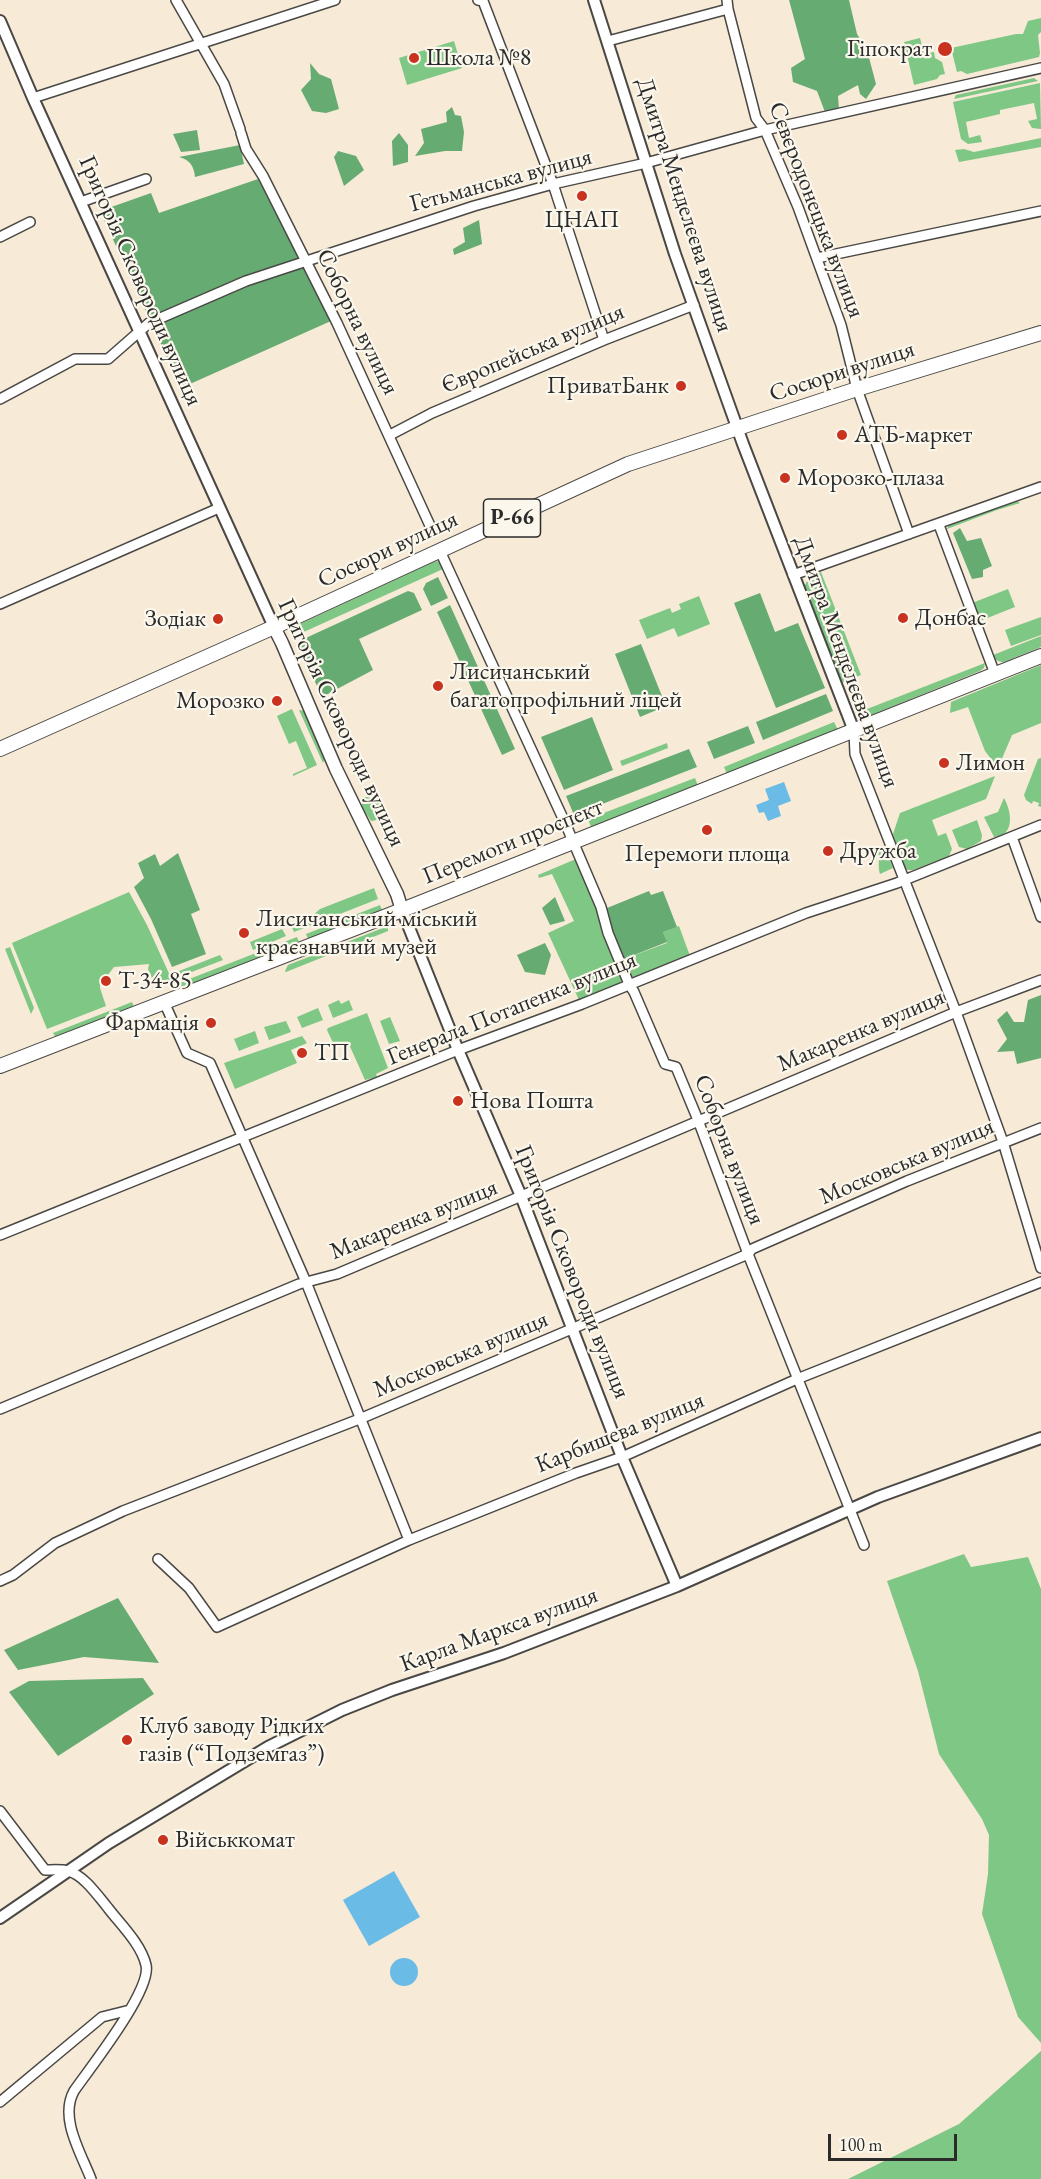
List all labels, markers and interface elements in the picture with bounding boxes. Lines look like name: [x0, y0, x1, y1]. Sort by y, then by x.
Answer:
place label: Гіпократ: [847, 35, 932, 63]
marker: Гіпократ: [936, 40, 954, 58]
place label: Школа №8: [426, 44, 531, 72]
marker: Школа №8: [407, 51, 421, 65]
street label: Дмитра Менделєєва вулиця: [629, 74, 739, 336]
street label: Сєвєродонецька вулиця: [762, 98, 870, 322]
street label: Гетьманська вулиця: [407, 143, 595, 219]
street label: Григорія Сковороди вулиця: [72, 152, 208, 410]
marker: ЦНАП: [575, 189, 589, 203]
place label: ЦНАП: [545, 206, 619, 234]
street label: Соборна вулиця: [309, 244, 405, 400]
street label: Європейська вулиця: [437, 298, 629, 400]
street label: Сосюри вулиця: [766, 335, 918, 409]
place label: ПриватБанк: [547, 372, 669, 400]
marker: ПриватБанк: [674, 379, 688, 393]
place label: АТБ-маркет: [854, 421, 972, 449]
marker: АТБ-маркет: [835, 428, 849, 442]
place label: Морозко-плаза: [797, 464, 944, 492]
marker: Морозко-плаза: [778, 471, 792, 485]
road number: Р-66: [484, 499, 540, 537]
street label: Сосюри вулиця: [313, 505, 463, 595]
street label: Дмитра Менделєєва вулиця: [787, 532, 905, 792]
street label: Григорія Сковороди вулиця: [271, 594, 411, 852]
place label: Донбас: [915, 604, 987, 632]
place label: Зодіак: [145, 605, 206, 633]
marker: Донбас: [896, 611, 910, 625]
marker: Зодіак: [211, 612, 225, 626]
place label: Лисичанський багатопрофільний ліцей: [450, 658, 682, 714]
marker: Лисичанський багатопрофільний ліцей: [431, 679, 445, 693]
place label: Морозко: [176, 687, 265, 715]
marker: Морозко: [270, 694, 284, 708]
place label: Лимон: [956, 749, 1025, 777]
marker: Лимон: [937, 756, 951, 770]
street label: Перемоги проспект: [418, 793, 608, 891]
marker: Перемоги площа: [700, 823, 714, 837]
place label: Дружба: [840, 837, 917, 865]
place label: Перемоги площа: [624, 840, 790, 868]
marker: Дружба: [821, 844, 835, 858]
place label: Лисичанський міський краєзнавчий музей: [256, 905, 477, 961]
marker: Лисичанський міський краєзнавчий музей: [237, 926, 251, 940]
street label: Генерала Потапенка вулиця: [383, 946, 641, 1072]
place label: Т-34-85: [118, 967, 192, 995]
marker: Т-34-85: [99, 974, 113, 988]
street label: Макаренка вулиця: [773, 983, 949, 1079]
place label: Фармація: [105, 1009, 199, 1037]
marker: Фармація: [204, 1016, 218, 1030]
place label: ТП: [314, 1039, 350, 1067]
marker: ТП: [295, 1046, 309, 1060]
street label: Соборна вулиця: [687, 1071, 771, 1229]
place label: Нова Пошта: [470, 1087, 594, 1115]
marker: Нова Пошта: [451, 1094, 465, 1108]
street label: Московська вулиця: [815, 1112, 999, 1212]
street label: Григорія Сковороди вулиця: [508, 1141, 636, 1403]
street label: Макаренка вулиця: [326, 1173, 502, 1267]
street label: Московська вулиця: [369, 1305, 553, 1405]
street label: Карбишева вулиця: [531, 1386, 709, 1480]
street label: Карла Маркса вулиця: [396, 1581, 602, 1679]
place label: Клуб заводу Рідких газів (“Подземгаз”): [139, 1712, 325, 1768]
marker: Клуб заводу Рідких газів (“Подземгаз”): [120, 1733, 134, 1747]
place label: Військкомат: [175, 1826, 295, 1854]
marker: Військкомат: [156, 1833, 170, 1847]
scale bar: [831, 2122, 960, 2160]
text: 100 m: [839, 2133, 883, 2156]

